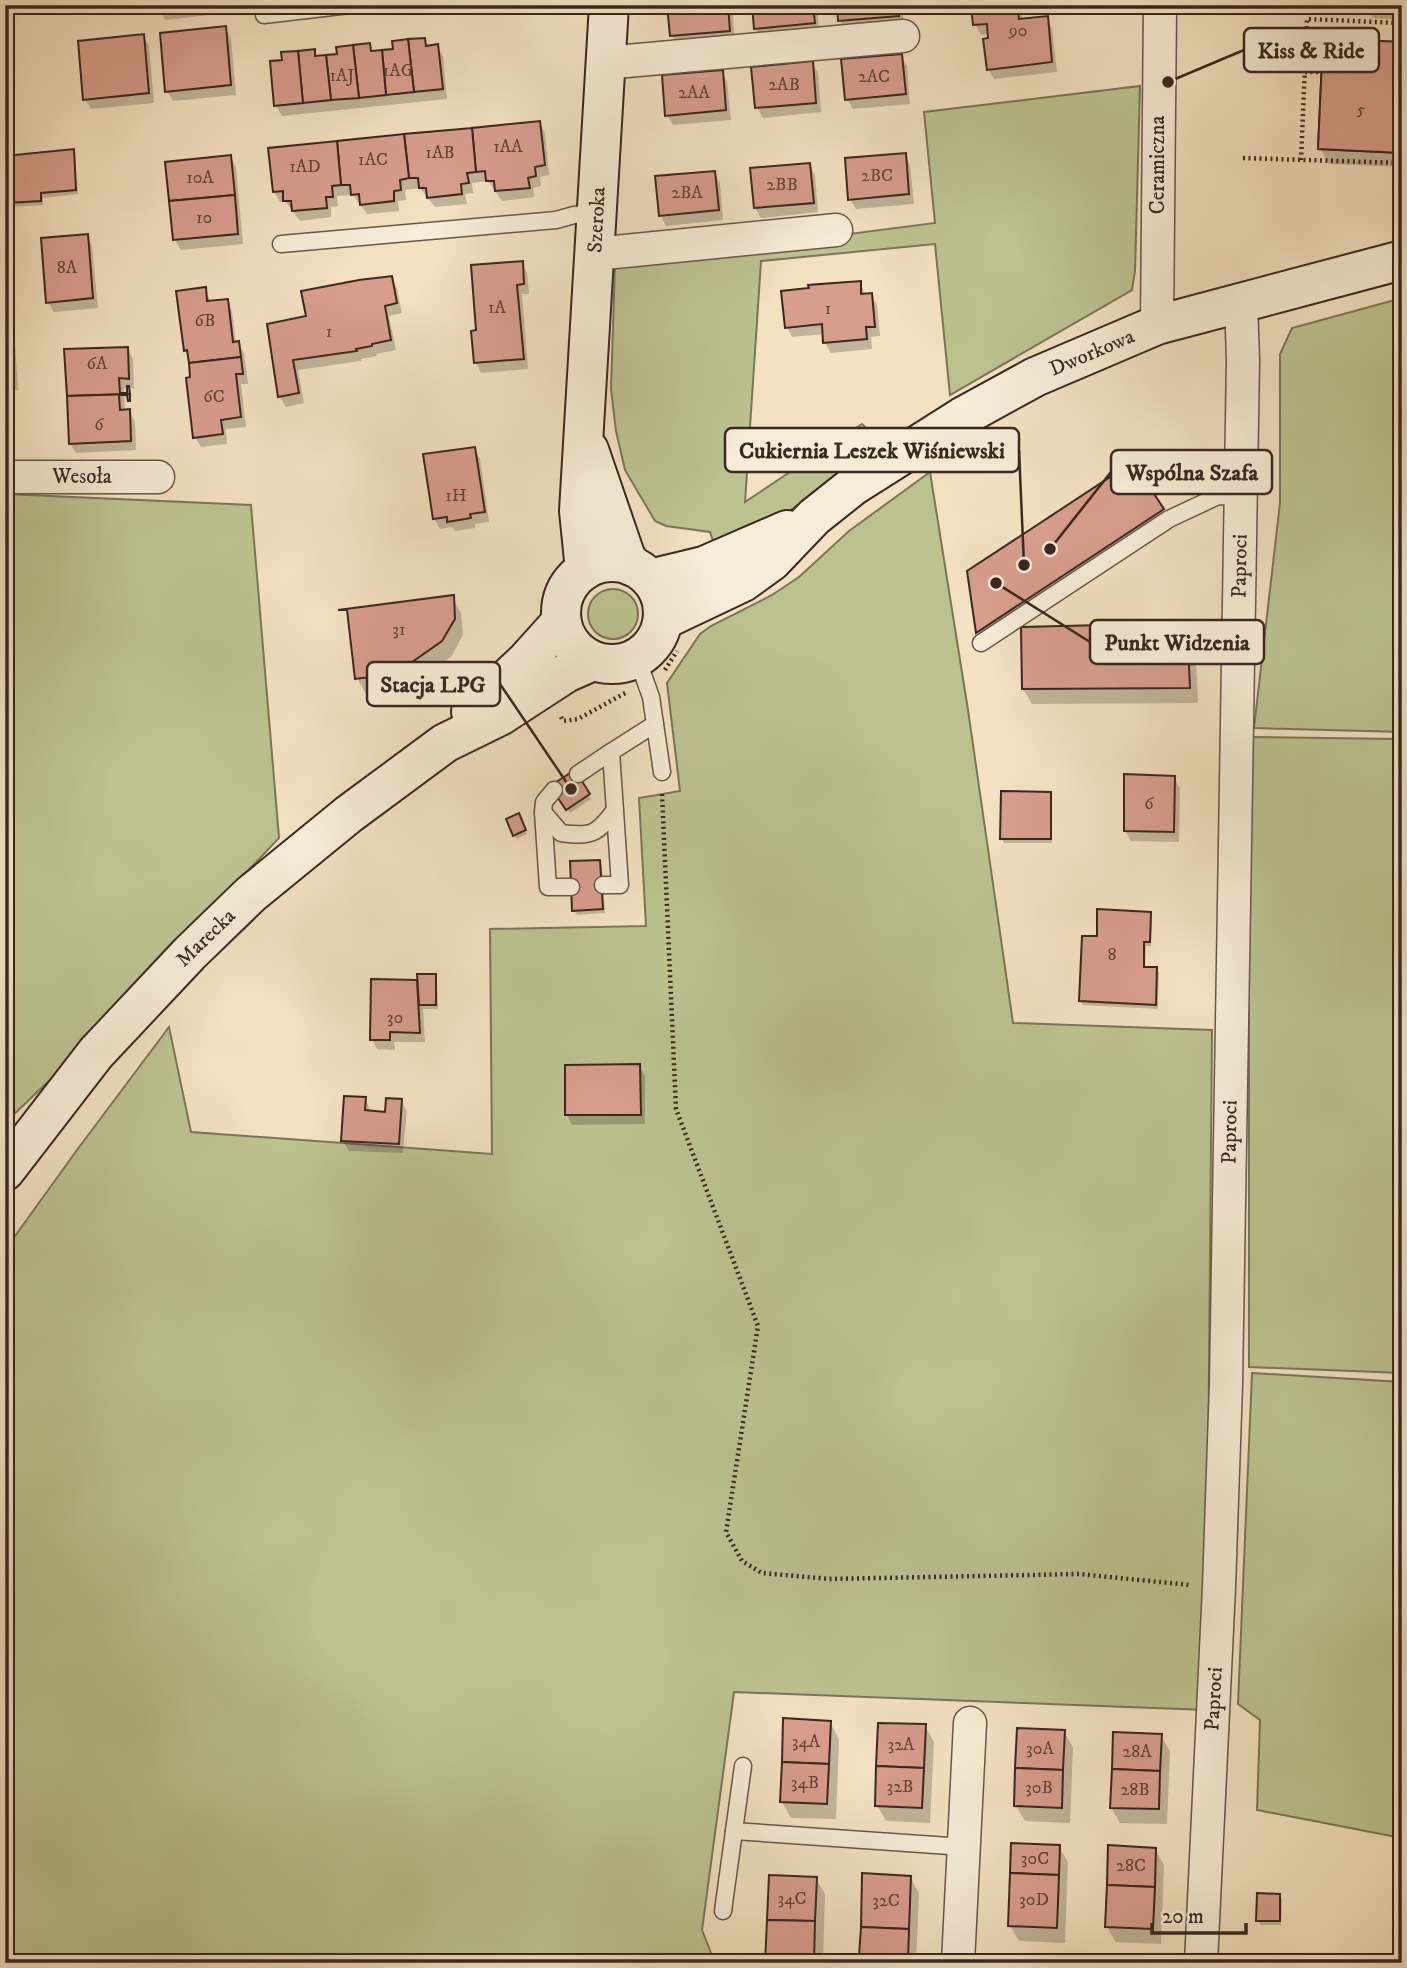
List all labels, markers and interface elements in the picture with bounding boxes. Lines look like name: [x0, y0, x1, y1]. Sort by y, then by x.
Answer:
house number: 90: [1008, 20, 1027, 42]
callout: Kiss & Ride: [1244, 28, 1379, 72]
text: Kiss & Ride: [1257, 37, 1365, 66]
house number: 1AG: [383, 60, 414, 82]
house number: 1AJ: [329, 65, 355, 87]
house number: 2AC: [858, 66, 890, 88]
house number: 2AB: [768, 74, 800, 96]
house number: 2AA: [678, 82, 710, 104]
house number: 5: [1357, 99, 1366, 121]
street label: Ceramiczna: [1145, 116, 1171, 214]
house number: 1AA: [493, 136, 523, 158]
house number: 1AB: [425, 142, 455, 164]
house number: 1AC: [358, 149, 388, 171]
house number: 1AD: [289, 156, 321, 178]
house number: 2BC: [861, 165, 893, 187]
house number: 10A: [186, 167, 214, 189]
house number: 2BB: [766, 174, 798, 196]
house number: 2BA: [671, 182, 703, 204]
street label: Szeroka: [582, 186, 612, 254]
house number: 10: [196, 207, 212, 229]
house number: 8A: [57, 257, 78, 279]
house number: 1A: [488, 297, 507, 319]
house number: 1: [825, 298, 831, 320]
house number: 6B: [195, 310, 215, 332]
house number: 1: [326, 321, 332, 343]
street label: Dworkowa: [1046, 323, 1138, 382]
house number: 6A: [87, 353, 108, 375]
house number: 6C: [203, 386, 225, 408]
house number: 6: [94, 414, 104, 436]
callout: Cukiernia Leszek Wiśniewski: [725, 428, 1019, 472]
text: Cukiernia Leszek Wiśniewski: [739, 437, 1005, 466]
callout: Wspólna Szafa: [1111, 450, 1272, 494]
text: Wspólna Szafa: [1125, 459, 1260, 488]
street label: Wesoła: [51, 464, 112, 490]
house number: 1H: [445, 485, 467, 507]
street label: Paproci: [1226, 534, 1254, 598]
house number: 31: [392, 619, 406, 641]
callout: Punkt Widzenia: [1090, 620, 1264, 664]
text: Punkt Widzenia: [1104, 629, 1251, 658]
callout: Stacja LPG: [367, 662, 500, 706]
text: Stacja LPG: [380, 671, 486, 700]
house number: 6: [1144, 793, 1154, 815]
street label: Marecka: [171, 903, 241, 973]
house number: 8: [1107, 944, 1117, 966]
house number: 30: [387, 1007, 403, 1029]
street label: Paproci: [1216, 1100, 1244, 1164]
street label: Paproci: [1199, 1666, 1229, 1732]
house number: 34A: [792, 1731, 821, 1753]
house number: 32A: [887, 1734, 915, 1756]
house number: 30A: [1026, 1738, 1054, 1760]
house number: 28A: [1122, 1741, 1152, 1763]
house number: 34B: [791, 1772, 819, 1794]
house number: 32B: [887, 1776, 913, 1798]
house number: 30B: [1025, 1777, 1053, 1799]
house number: 28B: [1120, 1779, 1150, 1801]
house number: 30C: [1021, 1848, 1049, 1870]
house number: 28C: [1116, 1855, 1146, 1877]
house number: 34C: [777, 1888, 807, 1910]
house number: 30D: [1019, 1889, 1049, 1911]
house number: 32C: [872, 1890, 900, 1912]
scale bar: [1152, 1891, 1246, 1935]
text: 20 m: [1162, 1904, 1204, 1930]

